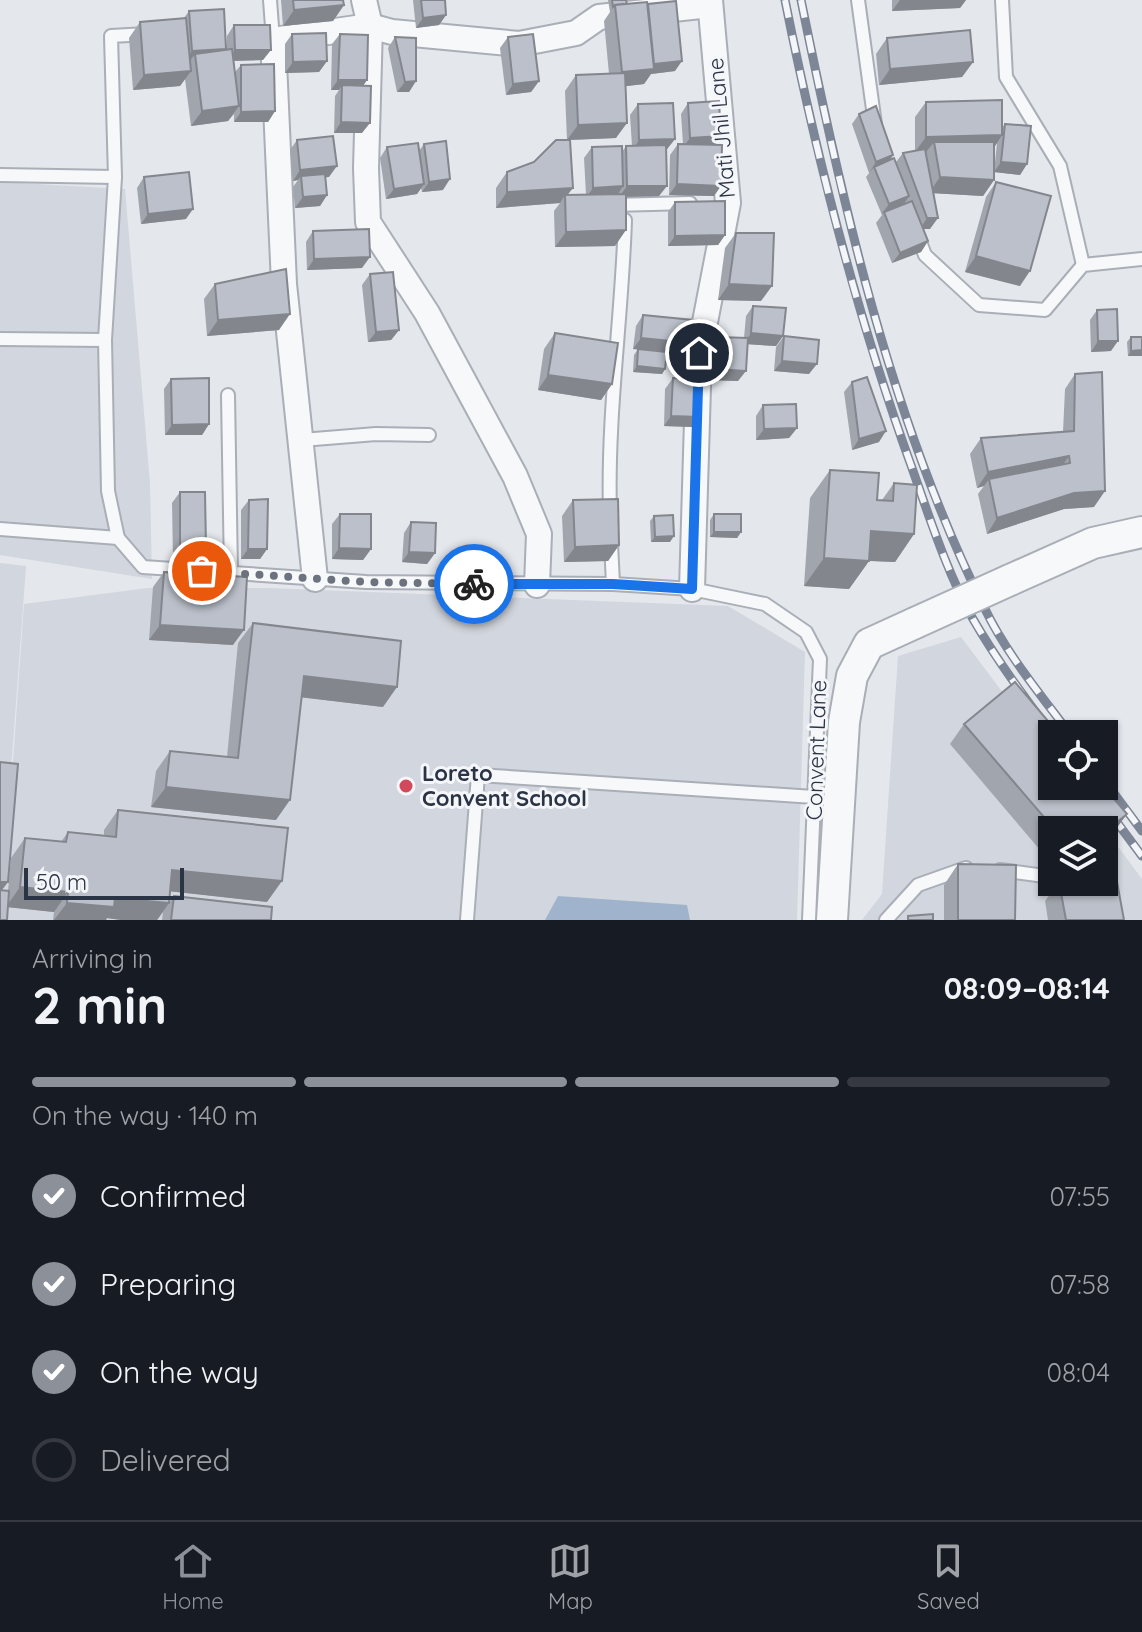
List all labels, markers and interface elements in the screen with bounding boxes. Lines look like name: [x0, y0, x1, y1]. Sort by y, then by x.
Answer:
street label: Mati Jhil Lane: [701, 57, 741, 199]
pin: [665, 319, 733, 387]
icon: home: [677, 331, 721, 375]
pin: [168, 537, 236, 605]
courier: [434, 544, 514, 624]
icon: bag: [180, 549, 224, 593]
icon: bike: [452, 562, 496, 606]
street label: Convent Lane: [800, 679, 832, 821]
map controls: [1038, 720, 1118, 896]
button: locate: [1038, 720, 1118, 800]
place label: Loreto Convent School: [422, 759, 587, 812]
marker: Loreto Convent School: [397, 777, 415, 795]
button: layers: [1038, 816, 1118, 896]
scale bar: [24, 864, 184, 900]
text: 50 m: [36, 868, 87, 896]
text: Arriving in: [32, 942, 153, 975]
text: 08:09–08:14: [944, 969, 1110, 1007]
text: 2 min: [32, 972, 167, 1037]
text: On the way · 140 m: [32, 1099, 258, 1132]
icon: check: [32, 1174, 76, 1218]
text: Confirmed: [100, 1177, 246, 1215]
text: 07:55: [1049, 1180, 1110, 1213]
icon: check: [32, 1262, 76, 1306]
text: Preparing: [100, 1265, 236, 1303]
text: 07:58: [1050, 1268, 1110, 1301]
icon: check: [32, 1350, 76, 1394]
text: On the way: [100, 1353, 259, 1391]
text: 08:04: [1046, 1356, 1110, 1389]
text: Delivered: [100, 1441, 231, 1479]
tab: Home: [162, 1539, 224, 1615]
tab: Map: [548, 1539, 593, 1615]
tab: Saved: [917, 1539, 980, 1615]

